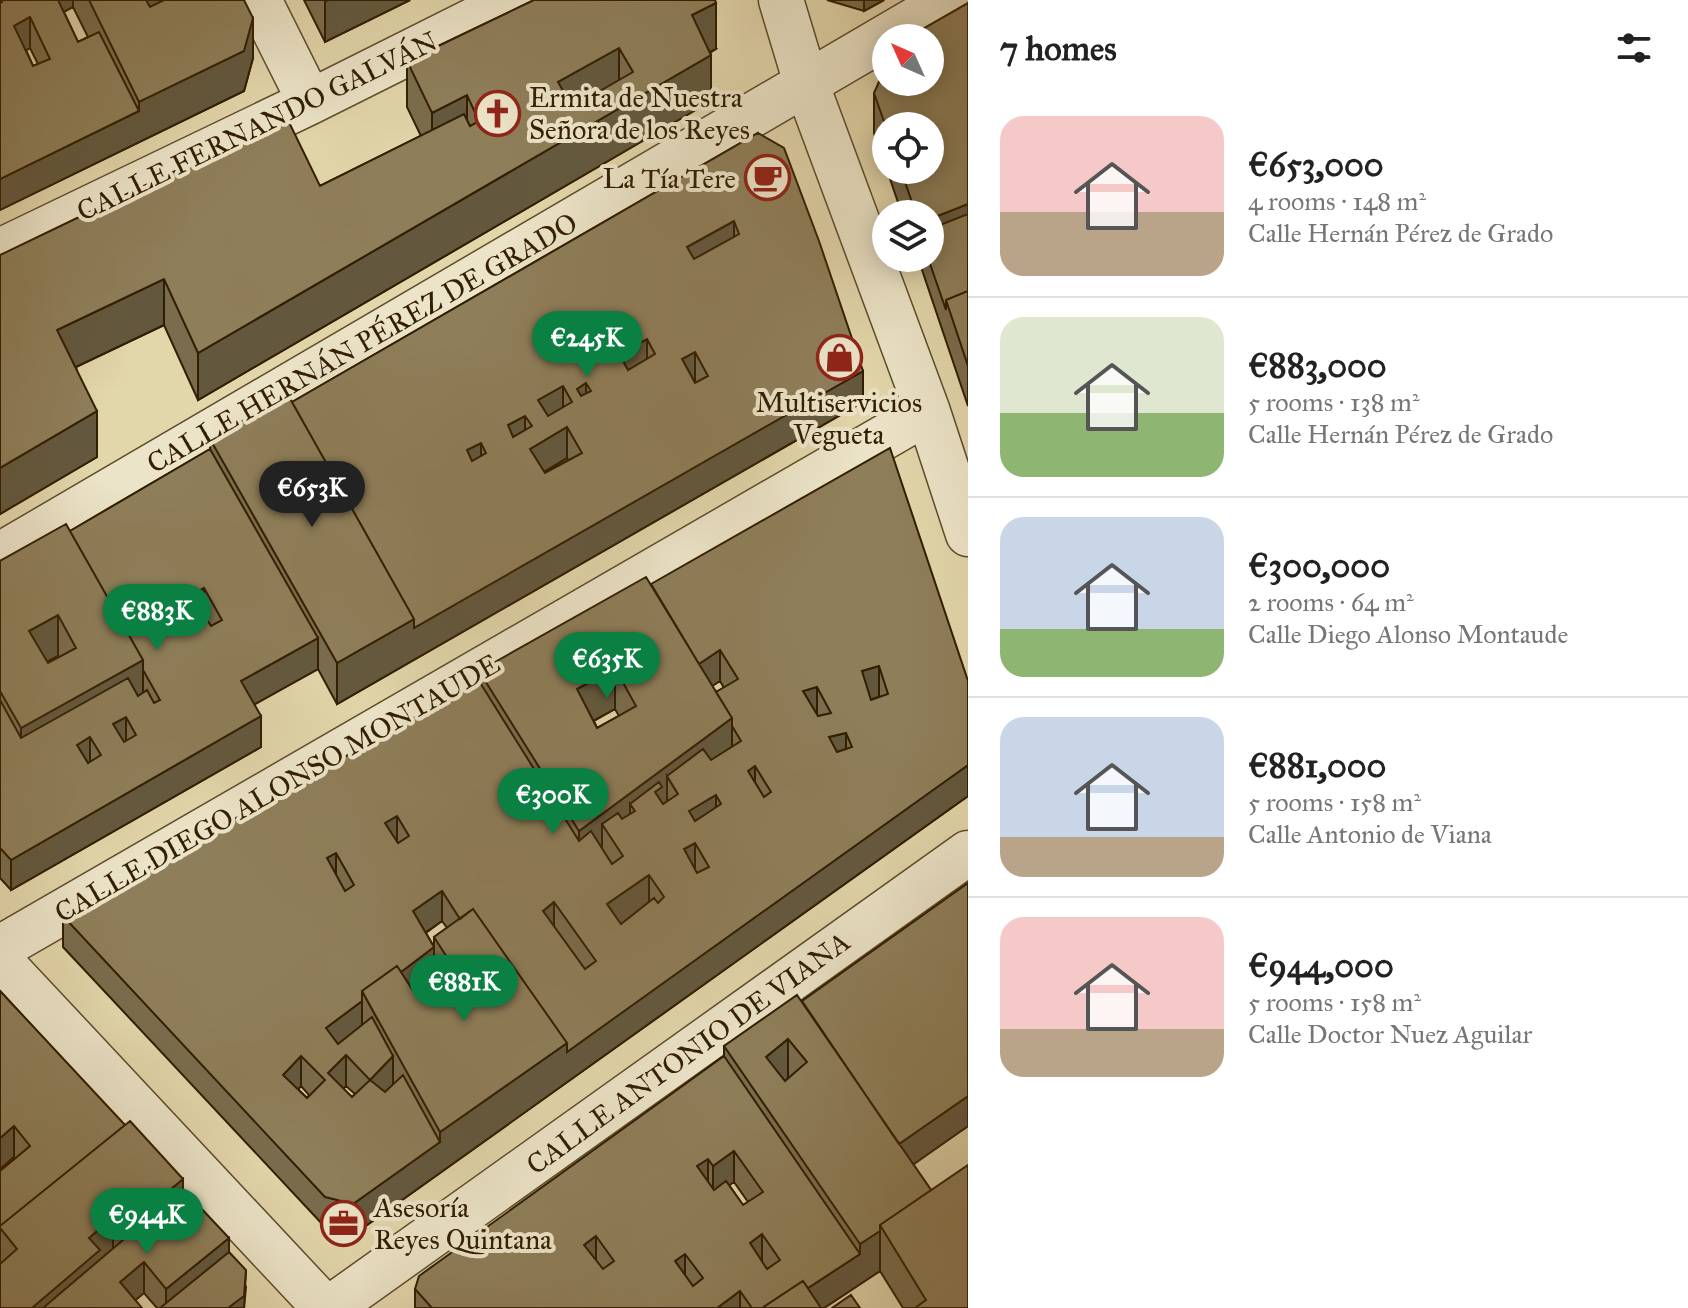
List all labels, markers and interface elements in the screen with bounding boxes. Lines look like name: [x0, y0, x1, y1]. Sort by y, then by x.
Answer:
street label: CALLE FERNANDO GALVÁN: [71, 23, 443, 229]
north arrow: [872, 24, 944, 96]
map controls: [872, 24, 944, 272]
icon: filters: [1612, 26, 1656, 70]
text: 7 homes: [1000, 28, 1117, 69]
place label: Ermita de Nuestra Señora de los Reyes: [529, 80, 750, 147]
church icon: Ermita de Nuestra Señora de los Reyes: [474, 89, 522, 137]
button: locate: [872, 112, 944, 184]
text: €653,000: [1248, 144, 1384, 185]
icon: home: [1064, 148, 1160, 244]
cafe icon: La Tía Tere: [743, 154, 791, 202]
place label: La Tía Tere: [603, 161, 736, 196]
text: 4 rooms · 148 m²: [1248, 185, 1426, 217]
button: layers: [872, 200, 944, 272]
street label: CALLE HERNÁN PÉREZ DE GRADO: [141, 205, 583, 481]
text: Calle Hernán Pérez de Grado: [1248, 217, 1553, 249]
pin: €245K: [531, 311, 643, 379]
text: €245K: [550, 321, 624, 353]
shop icon: Multiservicios Vegueta: [815, 334, 863, 382]
text: €883,000: [1248, 345, 1387, 386]
icon: home: [1064, 349, 1160, 445]
place label: Multiservicios Vegueta: [756, 385, 922, 452]
text: 5 rooms · 138 m²: [1248, 386, 1420, 418]
text: Calle Hernán Pérez de Grado: [1248, 418, 1553, 450]
pin: €653K: [256, 461, 368, 529]
text: €653K: [277, 471, 347, 503]
text: €300,000: [1248, 545, 1390, 586]
icon: home: [1064, 549, 1160, 645]
pin: €883K: [101, 584, 213, 652]
text: 2 rooms · 64 m²: [1248, 586, 1414, 618]
text: €883K: [121, 594, 193, 626]
text: Calle Diego Alonso Montaude: [1248, 618, 1568, 650]
pin: €635K: [551, 632, 663, 700]
text: €635K: [572, 642, 642, 674]
street label: CALLE DIEGO ALONSO MONTAUDE: [48, 646, 506, 930]
text: €881,000: [1248, 745, 1386, 786]
icon: home: [1064, 749, 1160, 845]
pin: €300K: [497, 768, 609, 836]
text: €300K: [516, 778, 590, 810]
text: 5 rooms · 158 m²: [1248, 786, 1421, 818]
text: Calle Antonio de Viana: [1248, 818, 1492, 850]
street label: CALLE ANTONIO DE VIANA: [519, 924, 857, 1182]
text: €944,000: [1248, 945, 1394, 986]
icon: home: [1064, 949, 1160, 1045]
pin: €881K: [408, 955, 520, 1023]
text: €881K: [428, 965, 500, 997]
text: 5 rooms · 158 m²: [1248, 986, 1421, 1018]
text: Calle Doctor Nuez Aguilar: [1248, 1018, 1532, 1050]
pin: €944K: [91, 1188, 203, 1256]
place label: Asesoría Reyes Quintana: [373, 1190, 552, 1257]
text: €944K: [108, 1198, 186, 1230]
office icon: Asesoría Reyes Quintana: [319, 1199, 367, 1247]

